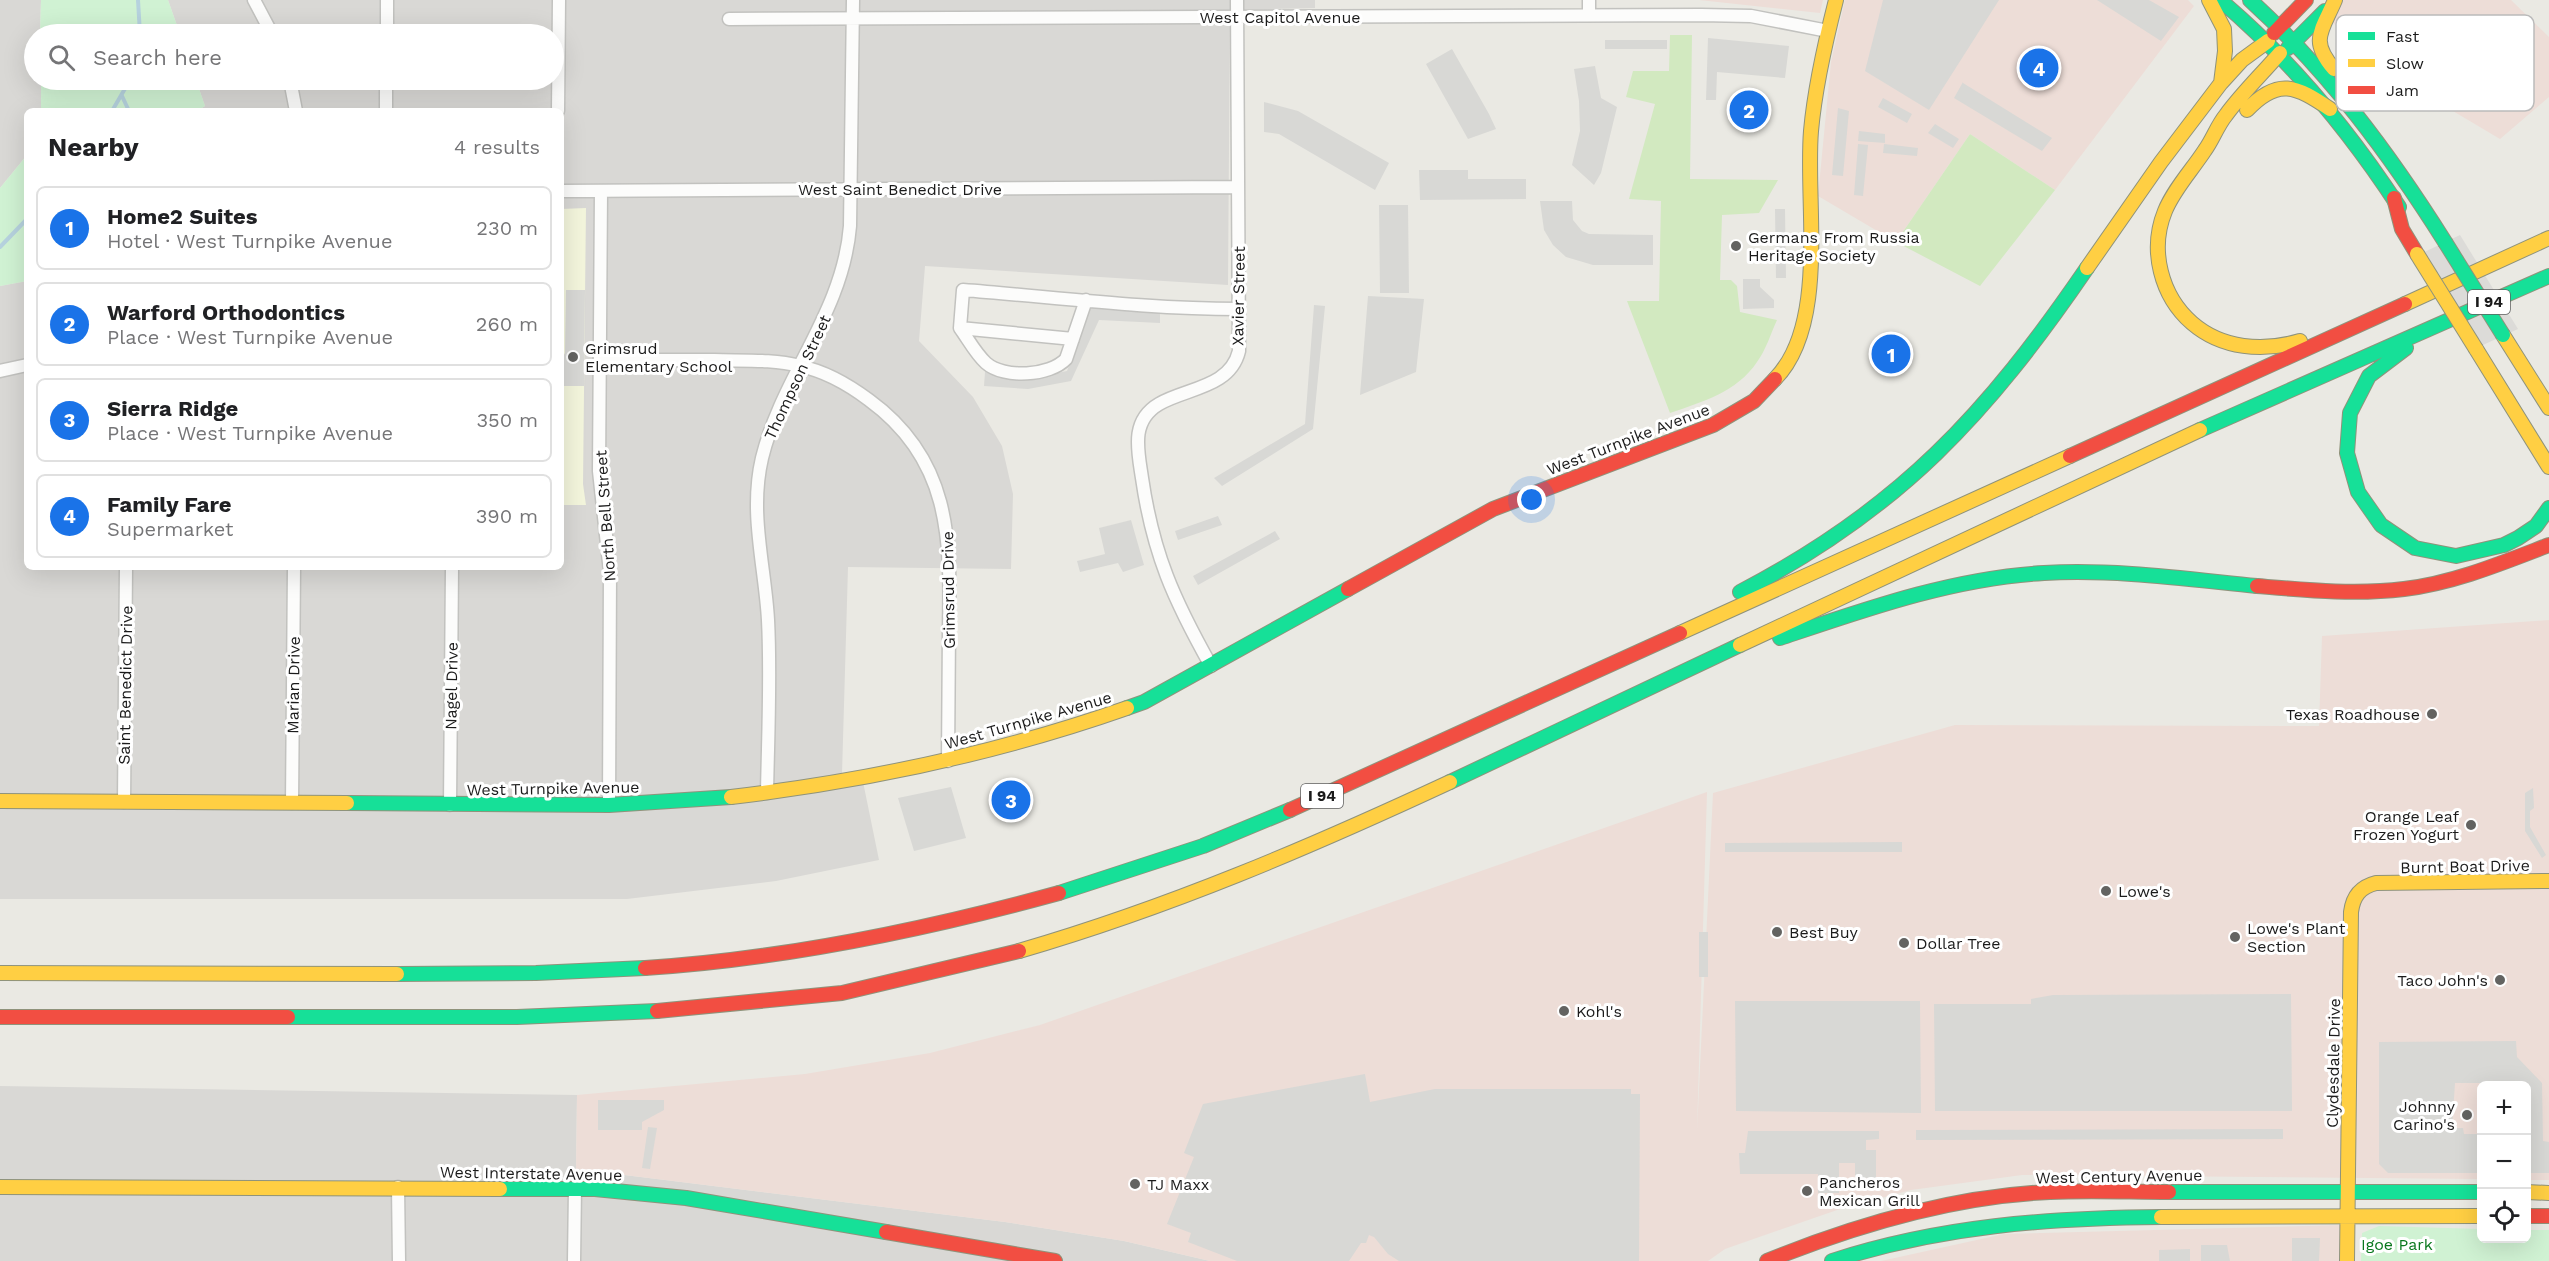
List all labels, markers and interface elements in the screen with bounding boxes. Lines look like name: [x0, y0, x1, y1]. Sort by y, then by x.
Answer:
street label: West Capitol Avenue: [1199, 8, 1361, 27]
legend: [2336, 15, 2534, 111]
search box: [24, 24, 564, 90]
text: Fast: [2386, 27, 2419, 46]
icon: search: [45, 41, 78, 74]
text: Search here: [93, 45, 222, 70]
pin: 4: [2020, 46, 2058, 90]
text: Slow: [2386, 54, 2424, 73]
text: Jam: [2386, 81, 2419, 100]
pin: 2: [1730, 88, 1768, 132]
text: Nearby: [48, 132, 139, 162]
text: 4 results: [454, 135, 540, 159]
street label: West Saint Benedict Drive: [798, 180, 1002, 199]
text: Home2 Suites: [107, 204, 258, 229]
text: 1: [65, 216, 74, 240]
text: 230 m: [476, 216, 538, 240]
place label: Germans From Russia Heritage Society: [1748, 228, 1920, 265]
text: Hotel · West Turnpike Avenue: [107, 229, 392, 253]
marker: Germans From Russia Heritage Society: [1729, 239, 1743, 253]
street label: Xavier Street: [1228, 246, 1249, 346]
road number: I 94: [2468, 290, 2510, 314]
text: Warford Orthodontics: [107, 300, 345, 325]
street label: Thompson Street: [760, 311, 835, 443]
text: 2: [64, 312, 75, 336]
text: 260 m: [476, 312, 538, 336]
text: Place · West Turnpike Avenue: [107, 325, 393, 349]
pin: 1: [1872, 332, 1910, 376]
place label: Grimsrud Elementary School: [585, 339, 733, 376]
marker: Grimsrud Elementary School: [566, 350, 580, 364]
text: Sierra Ridge: [107, 396, 238, 421]
street label: West Turnpike Avenue: [1544, 400, 1712, 479]
text: 3: [64, 408, 75, 432]
text: 350 m: [476, 408, 538, 432]
text: Place · West Turnpike Avenue: [107, 421, 393, 445]
street label: North Bell Street: [591, 449, 620, 582]
your location: [1517, 485, 1546, 514]
text: Family Fare: [107, 492, 232, 517]
text: 4: [63, 504, 76, 528]
text: 390 m: [476, 504, 538, 528]
text: Supermarket: [107, 517, 233, 541]
street label: Grimsrud Drive: [938, 531, 959, 649]
street label: Saint Benedict Drive: [115, 605, 136, 765]
street label: Marian Drive: [283, 636, 304, 734]
street label: Nagel Drive: [441, 642, 462, 730]
street label: West Turnpike Avenue: [942, 688, 1114, 753]
place label: Texas Roadhouse: [2286, 705, 2420, 724]
marker: Texas Roadhouse: [2425, 707, 2439, 721]
street label: West Turnpike Avenue: [466, 777, 640, 800]
pin: 3: [992, 778, 1030, 822]
road number: I 94: [1301, 784, 1343, 808]
place label: Orange Leaf Frozen Yogurt: [2353, 807, 2460, 844]
marker: Orange Leaf Frozen Yogurt: [2464, 818, 2478, 832]
street label: Burnt Boat Drive: [2400, 856, 2530, 877]
place label: Lowe's: [2118, 882, 2171, 901]
marker: Lowe's: [2099, 884, 2113, 898]
place label: Lowe's Plant Section: [2247, 919, 2346, 956]
place label: Best Buy: [1789, 923, 1859, 942]
marker: Best Buy: [1770, 925, 1784, 939]
marker: Lowe's Plant Section: [2228, 930, 2242, 944]
place label: Dollar Tree: [1916, 934, 2000, 953]
marker: Dollar Tree: [1897, 936, 1911, 950]
place label: Taco John's: [2397, 971, 2488, 990]
marker: Taco John's: [2493, 973, 2507, 987]
street label: Clydesdale Drive: [2323, 998, 2344, 1128]
place label: Kohl's: [1576, 1002, 1622, 1021]
marker: Kohl's: [1557, 1004, 1571, 1018]
map controls: [2477, 1081, 2531, 1243]
button: +: [2477, 1081, 2531, 1135]
place label: Johnny Carino's: [2393, 1097, 2456, 1134]
marker: Johnny Carino's: [2460, 1108, 2474, 1122]
button: −: [2477, 1135, 2531, 1189]
street label: West Interstate Avenue: [440, 1162, 622, 1185]
street label: West Century Avenue: [2035, 1166, 2203, 1187]
place label: Pancheros Mexican Grill: [1819, 1173, 1920, 1210]
place label: TJ Maxx: [1147, 1175, 1209, 1194]
marker: TJ Maxx: [1128, 1177, 1142, 1191]
marker: Pancheros Mexican Grill: [1800, 1184, 1814, 1198]
button: locate: [2477, 1189, 2531, 1243]
park label: Igoe Park: [2361, 1235, 2433, 1254]

